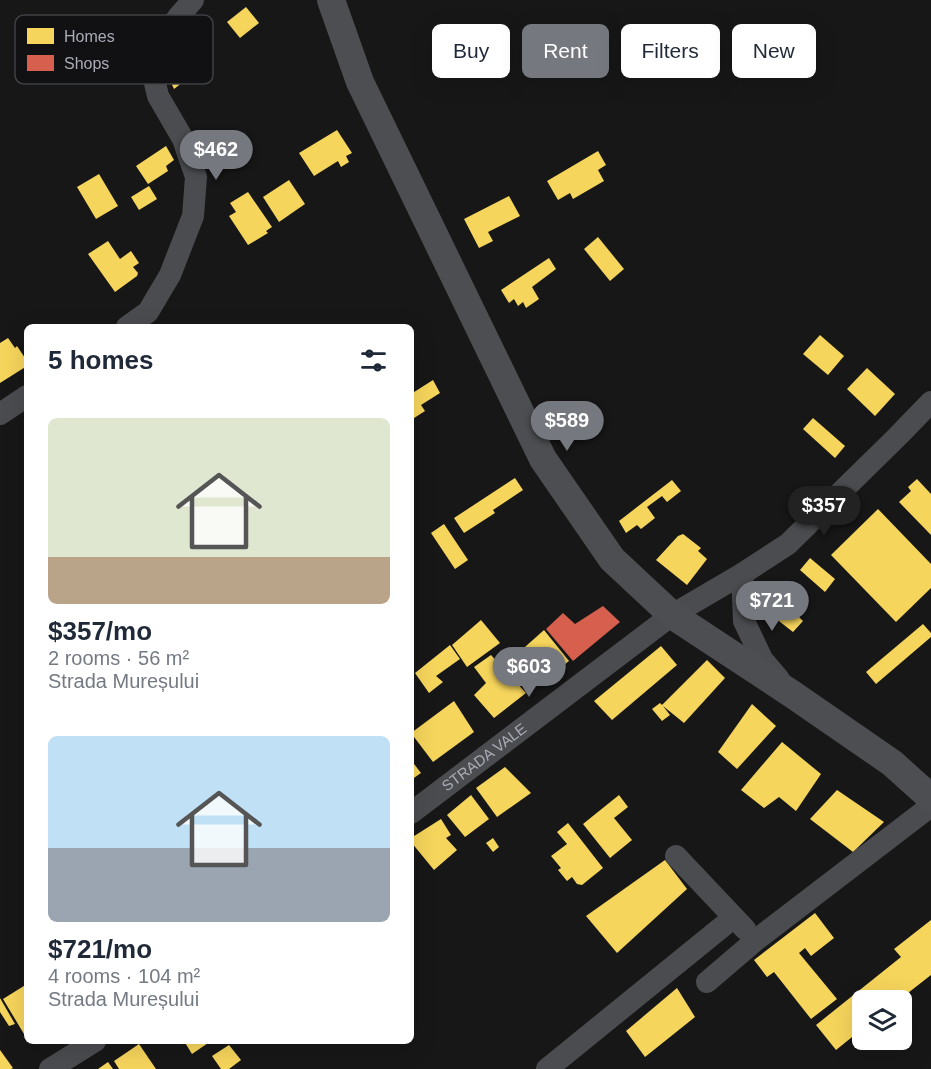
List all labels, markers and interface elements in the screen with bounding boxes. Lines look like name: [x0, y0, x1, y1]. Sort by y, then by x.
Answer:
legend: [15, 15, 213, 84]
chip: Buy: [432, 24, 510, 78]
chip: Rent: [522, 24, 609, 78]
chip: Filters: [621, 24, 720, 78]
chip: New: [732, 24, 816, 78]
text: Homes: [64, 28, 115, 45]
text: Shops: [64, 55, 109, 72]
pin: $462: [180, 130, 252, 181]
text: $462: [194, 138, 238, 160]
icon: filters: [357, 344, 390, 377]
text: 5 homes: [48, 345, 154, 375]
pin: $589: [531, 401, 603, 452]
text: $589: [545, 409, 589, 431]
icon: home: [165, 457, 273, 565]
pin: $357: [788, 486, 860, 537]
text: $357: [802, 494, 846, 516]
pin: $721: [736, 581, 808, 632]
text: $721: [750, 589, 794, 611]
text: $357/mo: [48, 616, 152, 646]
text: 2 rooms · 56 m²: [48, 647, 189, 669]
pin: $603: [493, 647, 565, 698]
text: $603: [507, 655, 551, 677]
text: Strada Mureșului: [48, 670, 199, 692]
street label: STRADA VALE: [438, 720, 530, 794]
icon: home: [165, 775, 273, 883]
text: $721/mo: [48, 934, 152, 964]
text: 4 rooms · 104 m²: [48, 965, 200, 987]
text: Strada Mureșului: [48, 988, 199, 1010]
map controls: [852, 990, 912, 1050]
button: layers: [852, 990, 912, 1050]

